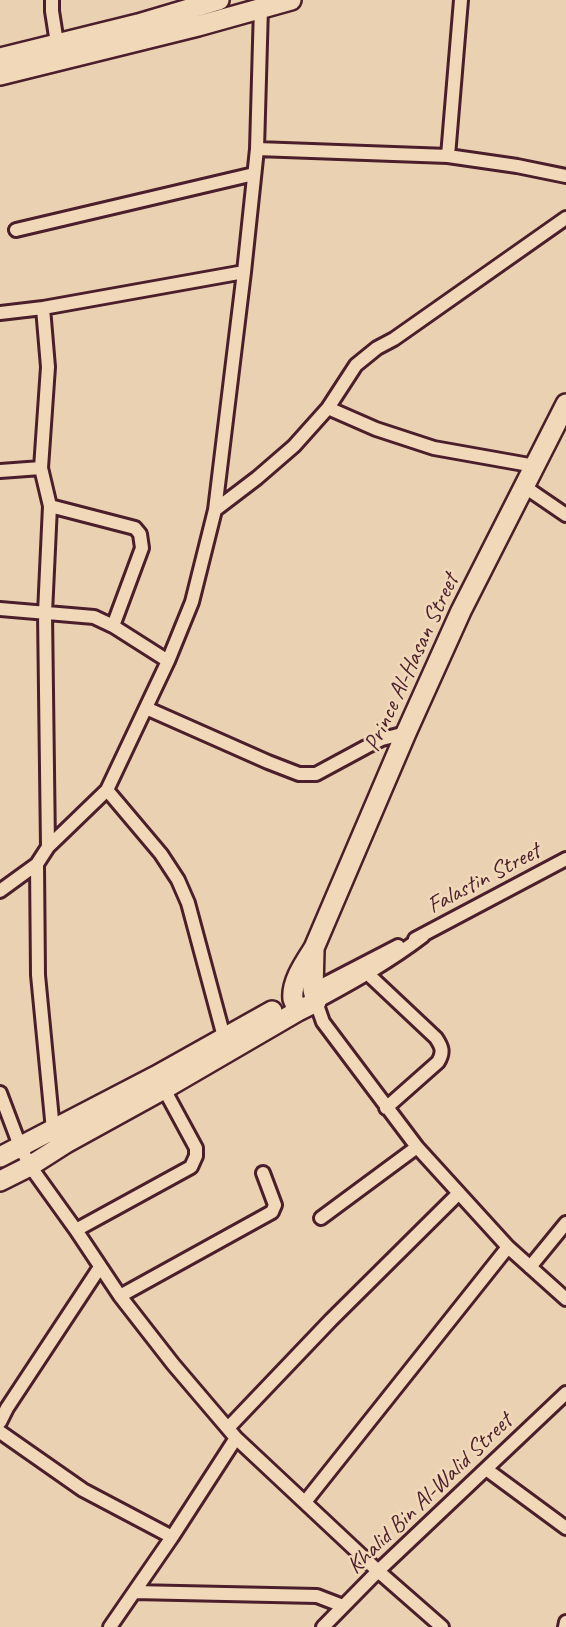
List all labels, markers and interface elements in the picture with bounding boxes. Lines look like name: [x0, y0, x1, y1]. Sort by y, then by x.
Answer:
street label: Prince Al-Hasan Street: [358, 570, 466, 756]
street label: Falastin Street: [423, 837, 545, 921]
street label: Khalid Bin Al-Walid Street: [341, 1408, 519, 1580]

